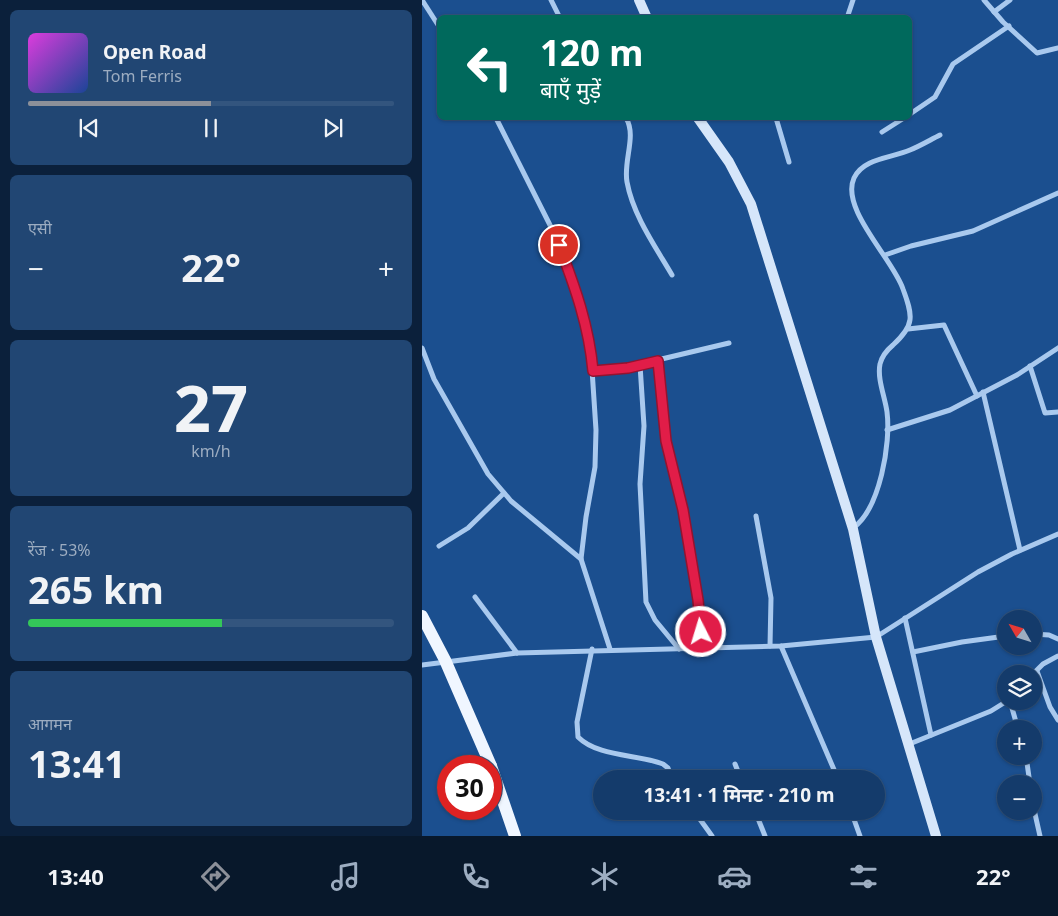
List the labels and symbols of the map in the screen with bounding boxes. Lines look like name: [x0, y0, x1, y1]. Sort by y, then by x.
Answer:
pin: [538, 224, 580, 266]
position arrow: [674, 605, 726, 657]
north arrow: [997, 610, 1042, 655]
speed limit sign: 30: [437, 755, 502, 820]

